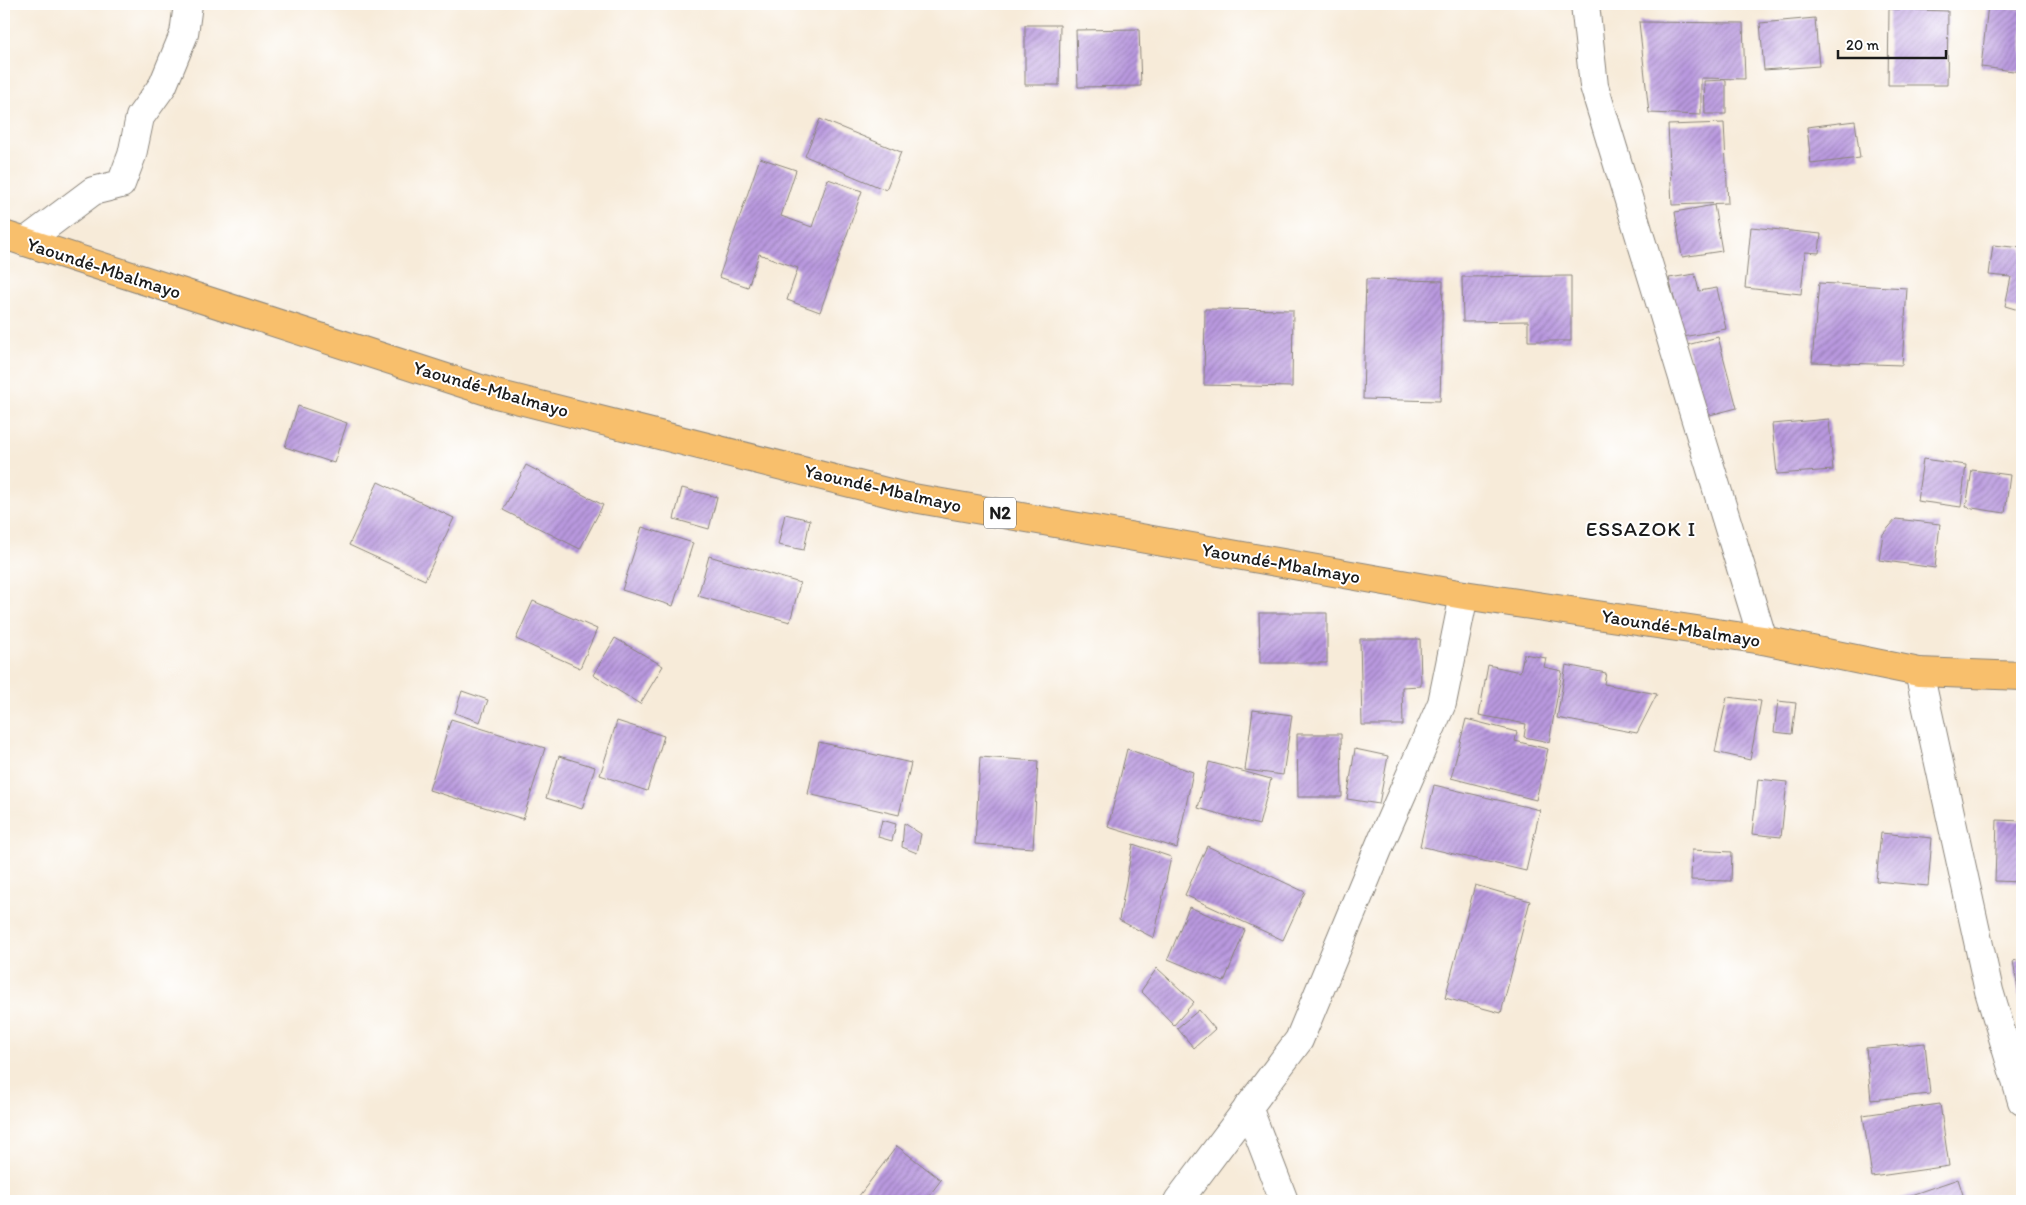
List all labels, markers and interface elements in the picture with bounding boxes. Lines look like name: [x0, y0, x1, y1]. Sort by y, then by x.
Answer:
scale bar: [1838, 28, 1946, 60]
text: 20 m: [1846, 36, 1880, 54]
street label: Yaoundé-Mbalmayo: [24, 232, 184, 304]
street label: Yaoundé-Mbalmayo: [411, 356, 571, 422]
street label: Yaoundé-Mbalmayo: [802, 459, 964, 517]
road number: N2: [984, 498, 1016, 528]
district label: ESSAZOK I: [1586, 516, 1696, 541]
street label: Yaoundé-Mbalmayo: [1200, 538, 1362, 588]
street label: Yaoundé-Mbalmayo: [1600, 604, 1762, 652]

